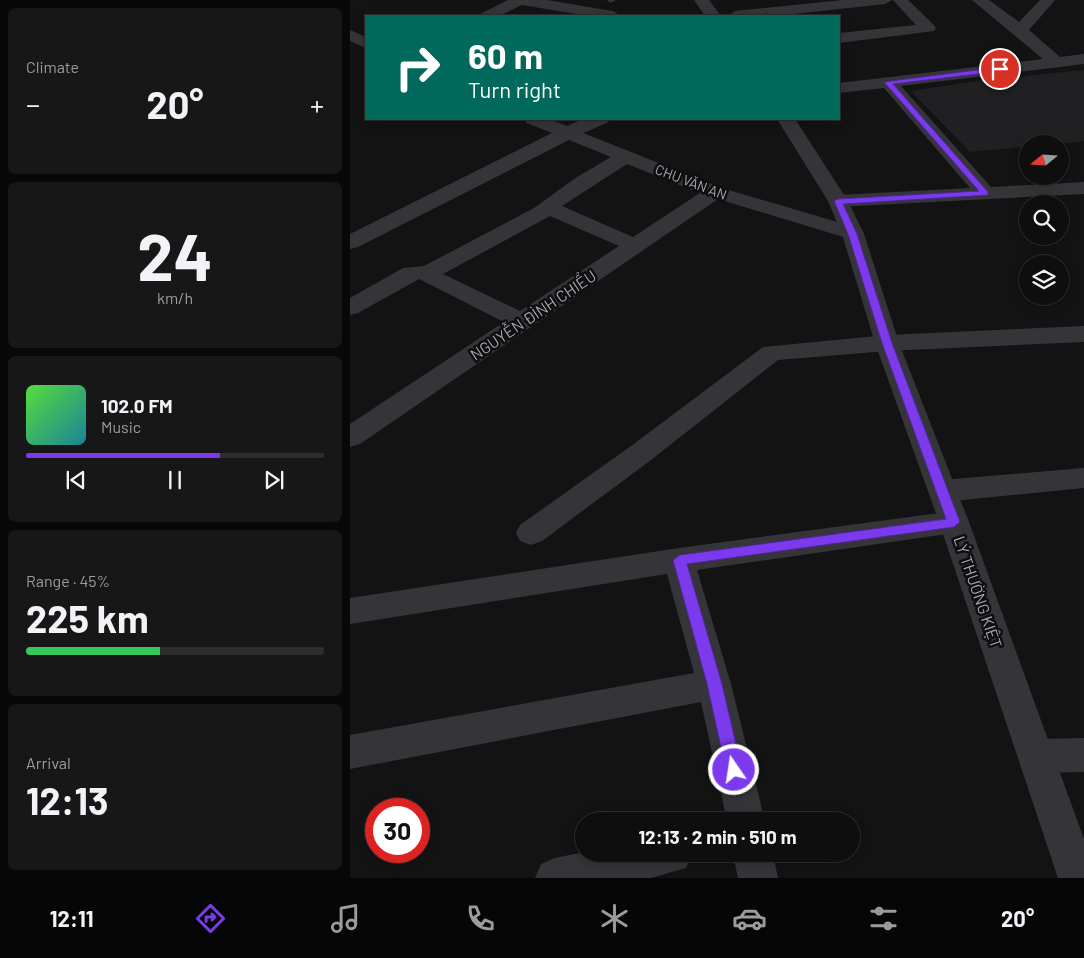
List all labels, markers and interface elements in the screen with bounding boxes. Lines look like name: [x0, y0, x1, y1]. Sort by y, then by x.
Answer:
text: 60 m: [468, 34, 543, 76]
icon: right: [385, 35, 450, 100]
pin: [979, 48, 1021, 90]
icon: arrive: [986, 55, 1014, 83]
text: Climate: [26, 57, 79, 76]
text: Turn right: [468, 76, 561, 102]
text: 20°: [146, 81, 204, 127]
text: −: [26, 87, 40, 121]
text: +: [310, 87, 324, 121]
north arrow: [1019, 135, 1069, 185]
map controls: [1019, 135, 1069, 305]
street label: CHU VĂN AN: [653, 160, 729, 203]
button: search: [1019, 195, 1069, 245]
text: 24: [137, 216, 213, 294]
button: layers: [1019, 255, 1069, 305]
street label: NGUYỄN ĐÌNH CHIỂU: [466, 265, 599, 364]
text: km/h: [157, 288, 193, 307]
text: 102.0 FM: [101, 394, 173, 417]
text: Music: [101, 417, 141, 436]
icon: previous: [62, 466, 90, 494]
icon: pause: [161, 466, 189, 494]
icon: next: [260, 466, 288, 494]
street label: LÝ THƯỜNG KIỆT: [950, 533, 1007, 650]
text: Range · 45%: [26, 571, 110, 590]
text: 225 km: [26, 595, 149, 641]
position arrow: [707, 743, 759, 795]
text: Arrival: [26, 753, 71, 772]
text: 12:13: [26, 777, 109, 823]
speed limit sign: 30: [365, 798, 430, 863]
text: 12:13 · 2 min · 510 m: [638, 825, 797, 848]
icon: directions: [193, 901, 228, 936]
icon: music: [328, 901, 363, 936]
icon: phone: [463, 901, 498, 936]
icon: climate: [597, 901, 632, 936]
icon: car: [732, 901, 767, 936]
icon: filters: [866, 901, 901, 936]
text: 12:11: [50, 905, 94, 931]
text: 20°: [1001, 905, 1034, 931]

